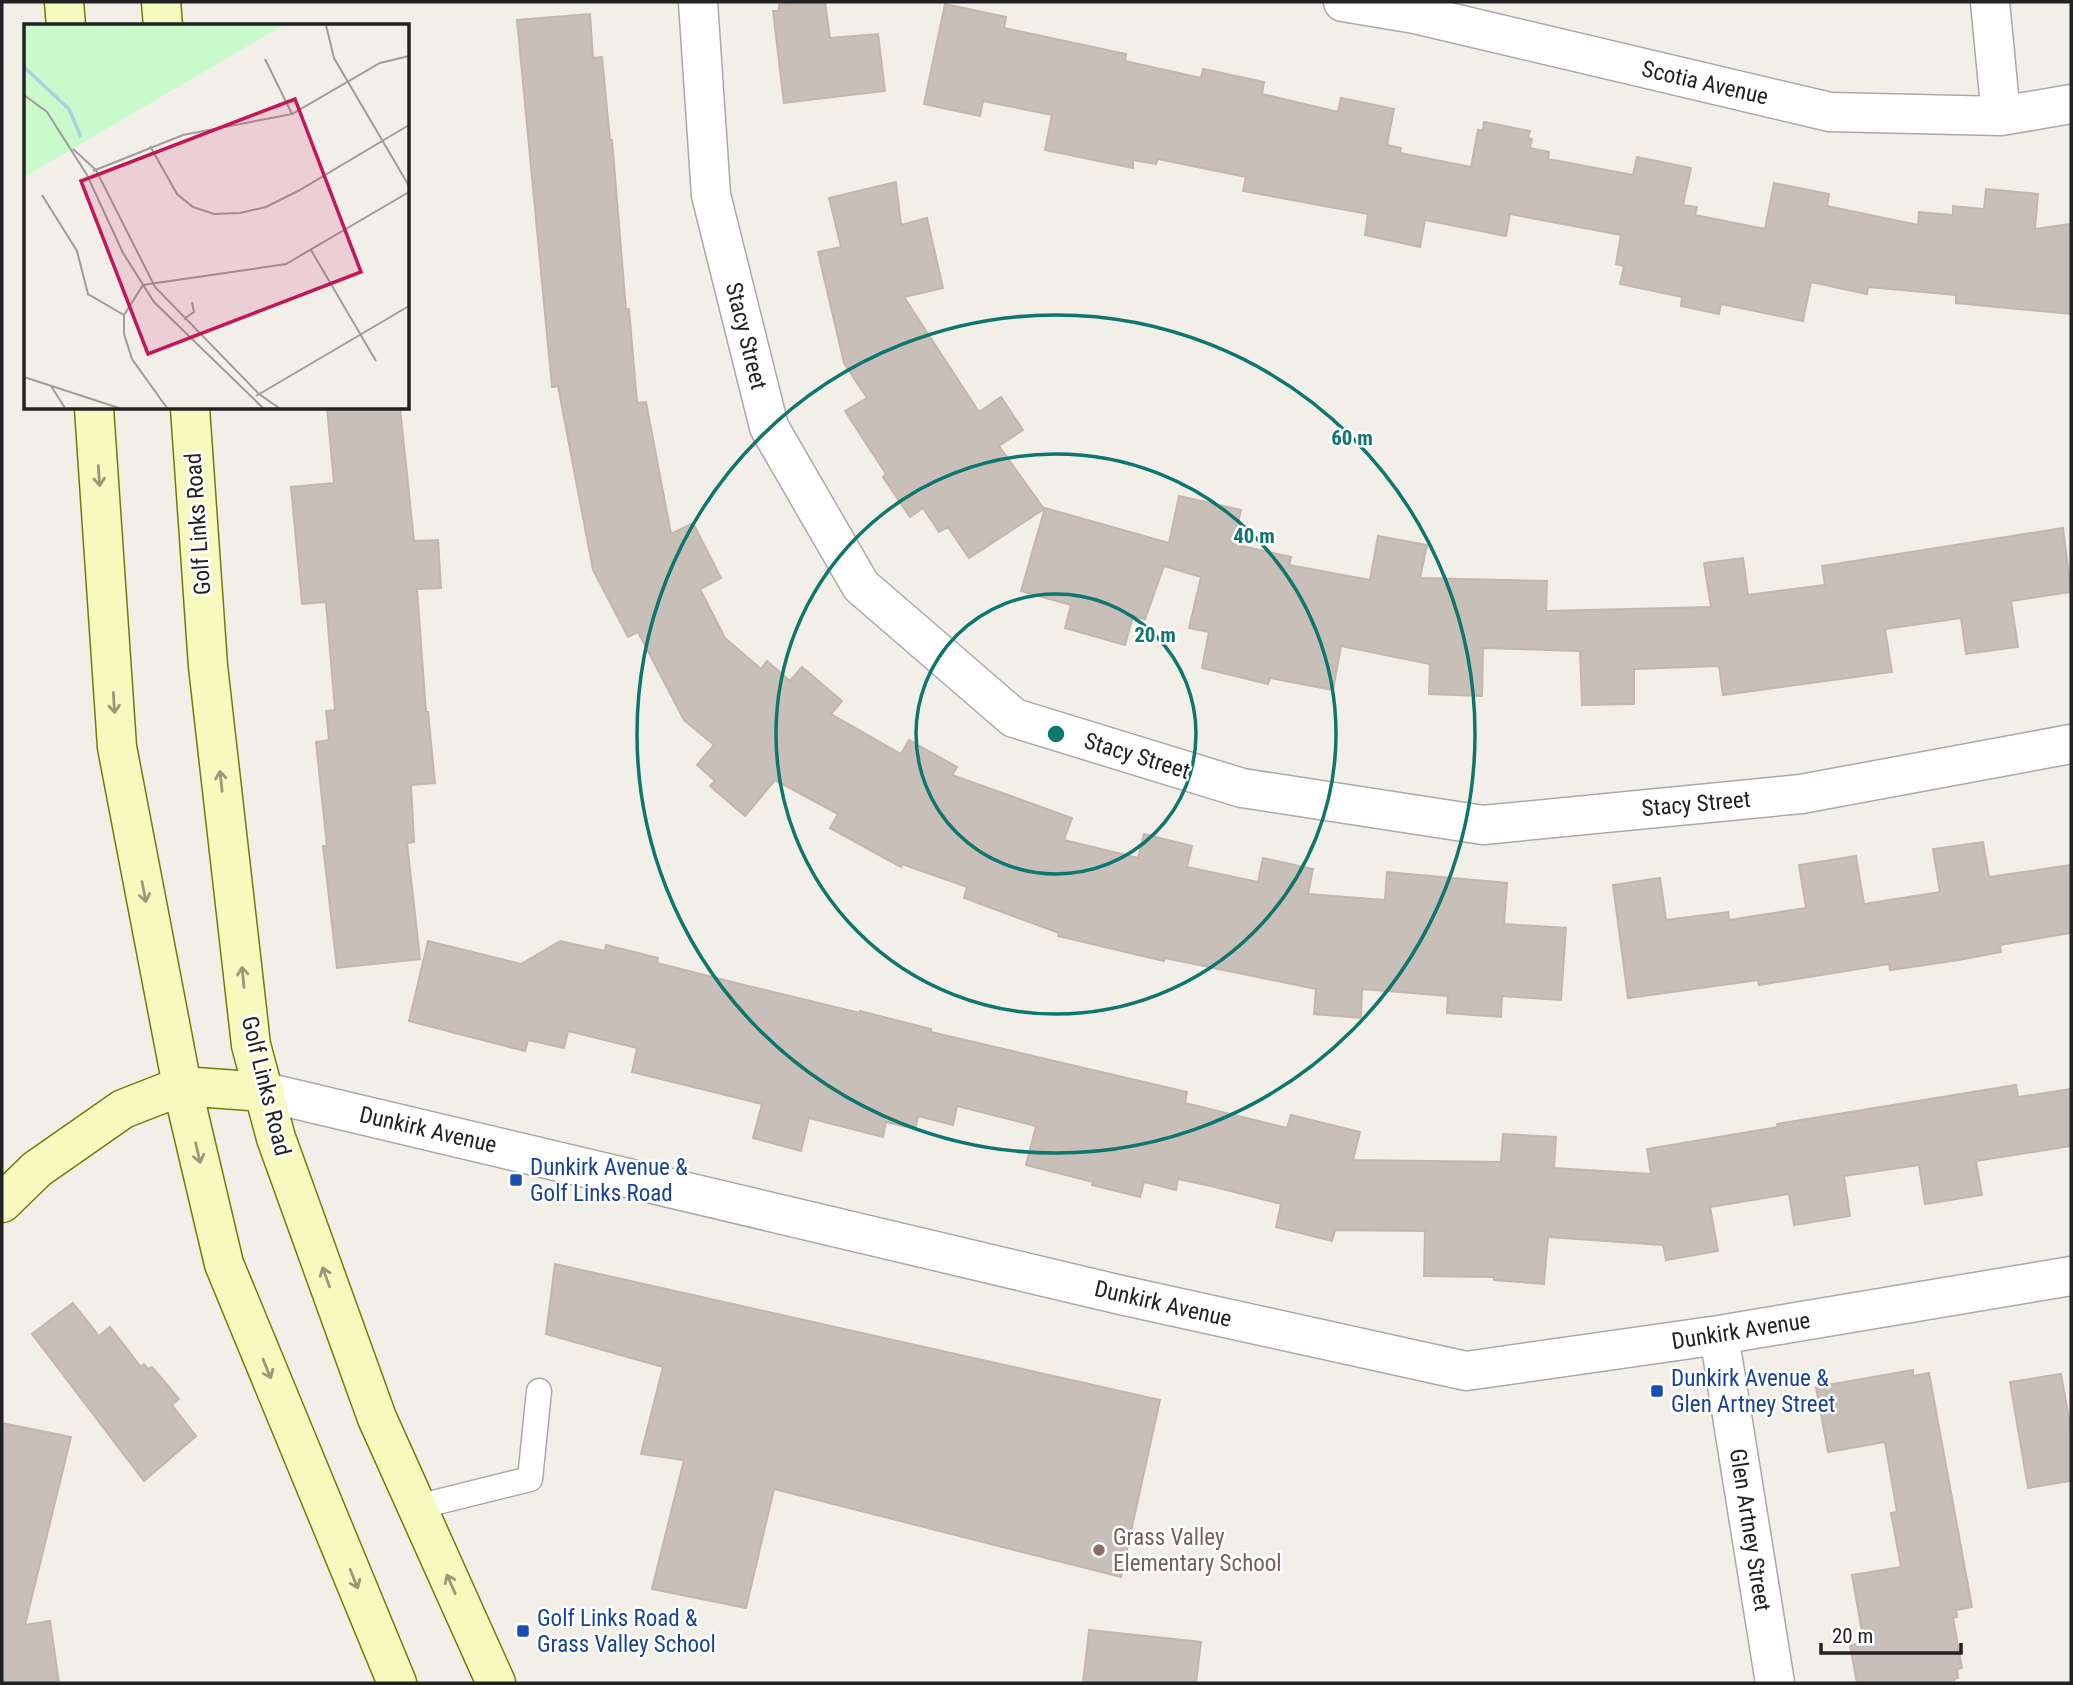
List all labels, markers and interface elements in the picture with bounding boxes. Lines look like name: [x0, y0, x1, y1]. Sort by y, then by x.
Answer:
inset map: [24, 24, 410, 410]
street label: Scotia Avenue: [1639, 55, 1771, 111]
street label: Stacy Street: [720, 280, 772, 392]
text: 60 m: [1331, 426, 1373, 450]
street label: Golf Links Road: [180, 452, 216, 596]
one-way arrow: [93, 464, 106, 487]
text: 40 m: [1233, 524, 1275, 548]
text: 20 m: [1134, 623, 1176, 647]
one-way arrow: [108, 691, 121, 714]
centre of rings: [1044, 722, 1068, 746]
street label: Stacy Street: [1081, 727, 1193, 785]
one-way arrow: [214, 770, 227, 793]
street label: Stacy Street: [1640, 786, 1752, 822]
one-way arrow: [138, 880, 152, 903]
one-way arrow: [236, 966, 249, 989]
street label: Golf Links Road: [236, 1014, 296, 1158]
street label: Dunkirk Avenue: [357, 1101, 499, 1159]
one-way arrow: [192, 1141, 206, 1164]
place label: Dunkirk Avenue & Golf Links Road: [530, 1154, 688, 1207]
marker: Dunkirk Avenue & Golf Links Road: [508, 1172, 524, 1188]
one-way arrow: [319, 1266, 331, 1288]
street label: Dunkirk Avenue: [1092, 1275, 1234, 1333]
street label: Dunkirk Avenue: [1670, 1307, 1812, 1355]
one-way arrow: [261, 1357, 274, 1379]
place label: Dunkirk Avenue & Glen Artney Street: [1671, 1365, 1835, 1418]
marker: Dunkirk Avenue & Glen Artney Street: [1649, 1383, 1665, 1399]
street label: Glen Artney Street: [1724, 1447, 1776, 1613]
place label: Grass Valley Elementary School: [1113, 1524, 1282, 1577]
marker: Grass Valley Elementary School: [1091, 1542, 1107, 1558]
one-way arrow: [348, 1568, 361, 1589]
one-way arrow: [444, 1574, 457, 1595]
place label: Golf Links Road & Grass Valley School: [537, 1605, 716, 1658]
scale bar: [1821, 1612, 1961, 1656]
marker: Golf Links Road & Grass Valley School: [515, 1623, 531, 1639]
text: 20 m: [1832, 1624, 1873, 1648]

